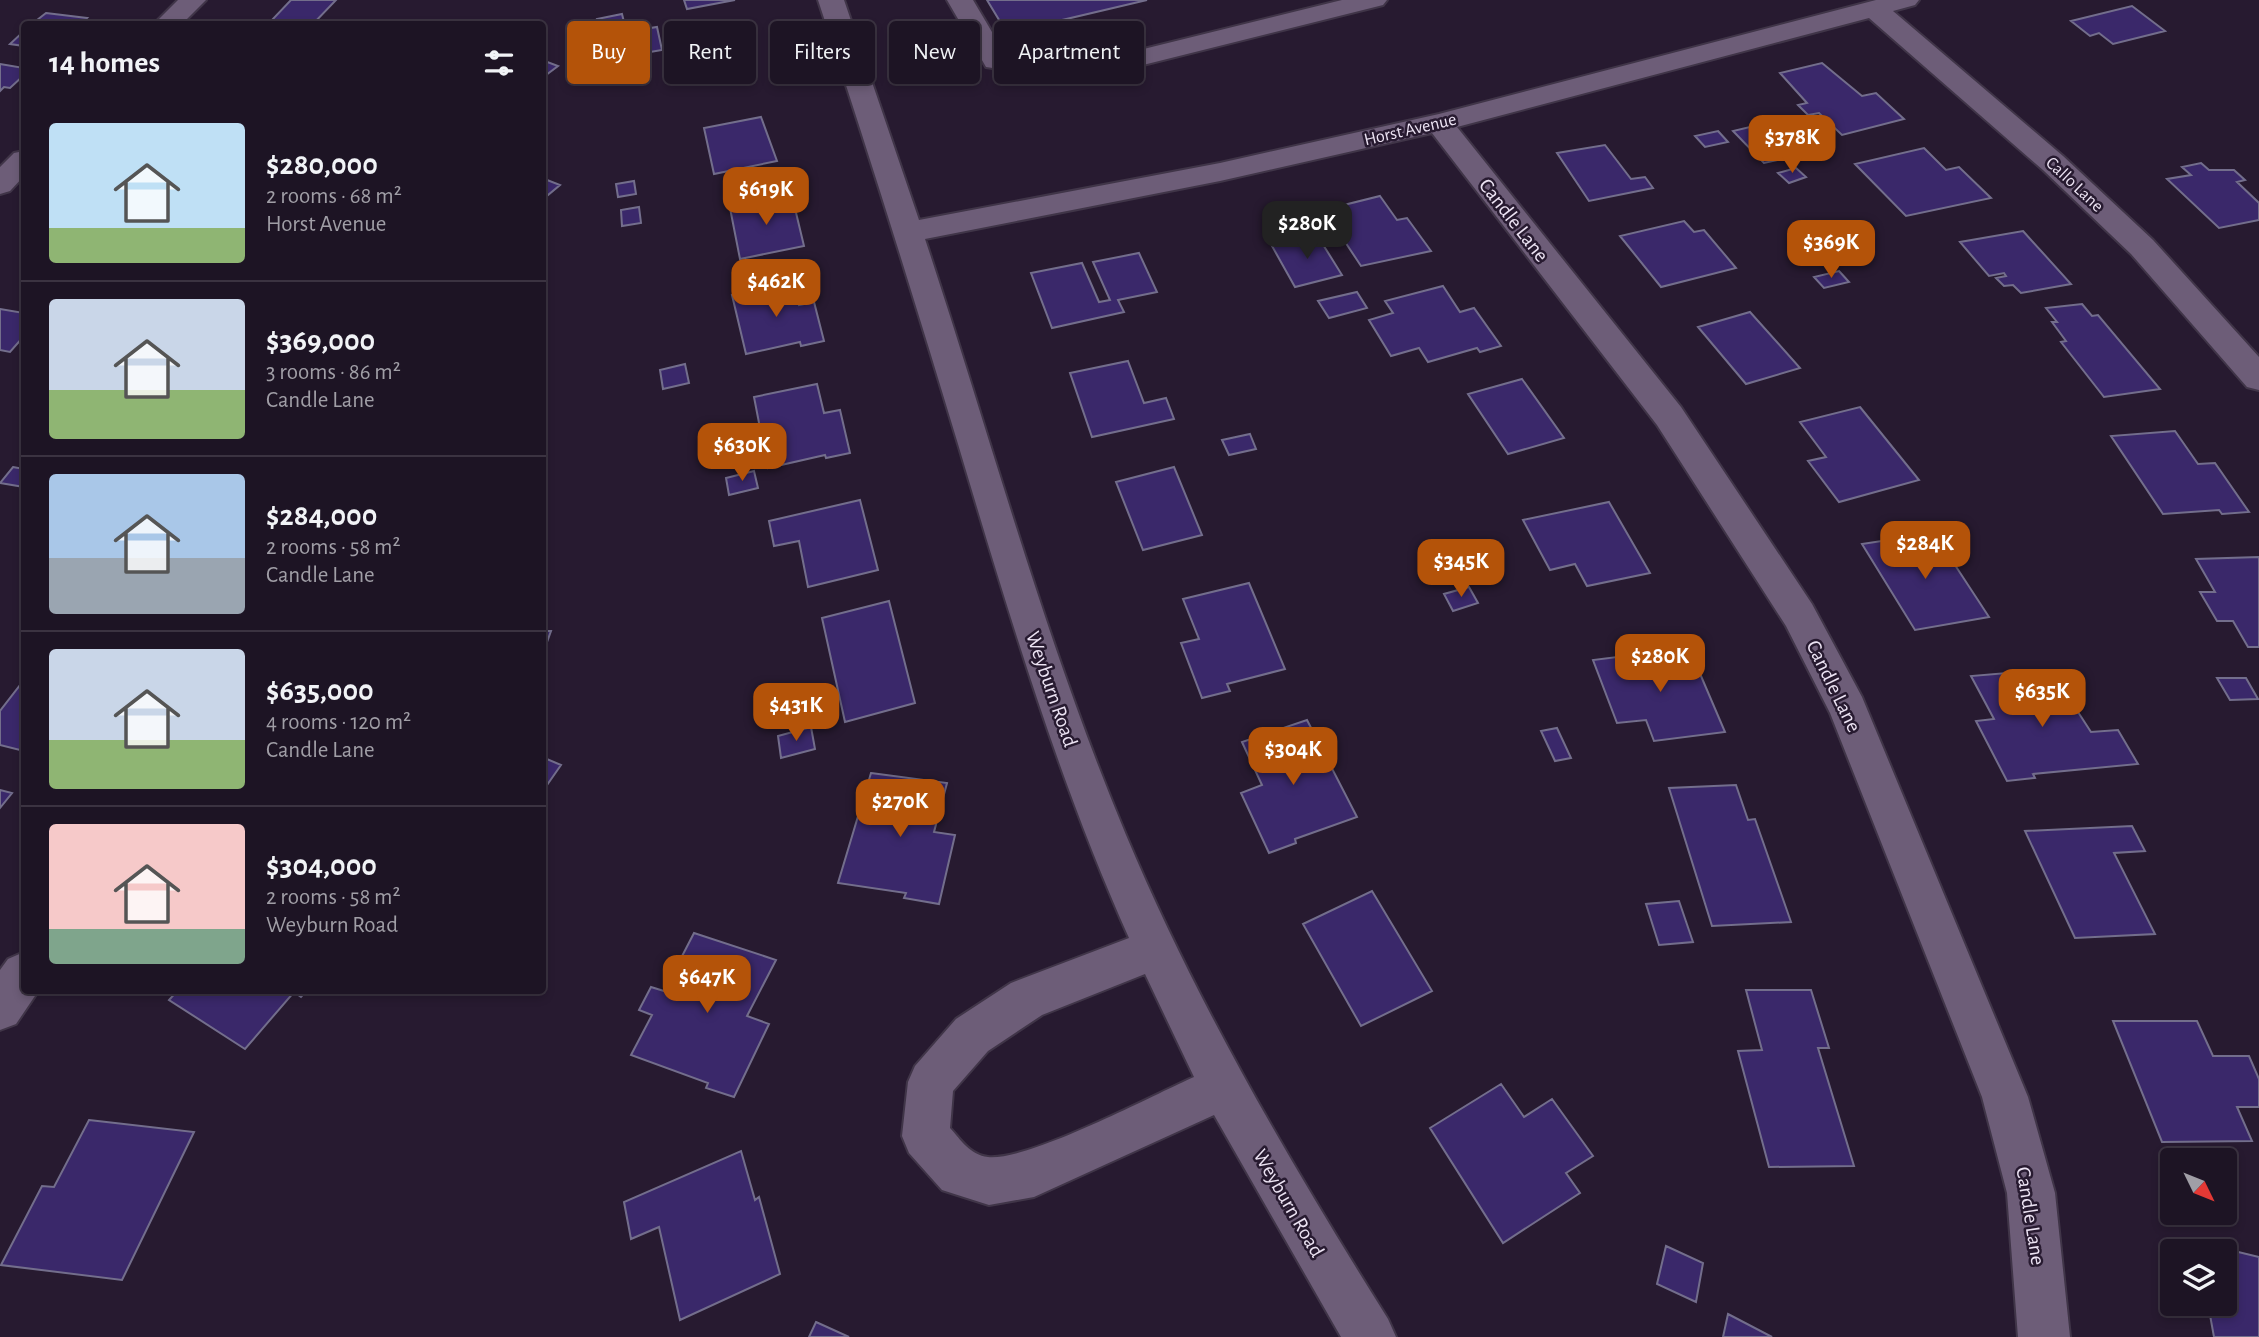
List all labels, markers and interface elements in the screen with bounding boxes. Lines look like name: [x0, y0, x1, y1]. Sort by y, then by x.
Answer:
chip: Buy: [567, 21, 650, 84]
chip: Rent: [664, 21, 756, 84]
chip: Filters: [770, 21, 875, 84]
chip: New: [889, 21, 980, 84]
chip: Apartment: [994, 21, 1144, 84]
icon: filters: [480, 44, 518, 82]
text: 14 homes: [49, 48, 160, 78]
street label: Horst Avenue: [1362, 111, 1458, 149]
pin: $378K: [1743, 116, 1841, 175]
text: $378K: [1765, 126, 1819, 149]
text: $280,000: [266, 150, 378, 180]
icon: home: [105, 151, 189, 235]
street label: Callo Lane: [2042, 154, 2107, 216]
pin: $619K: [717, 168, 815, 227]
street label: Candle Lane: [1475, 175, 1552, 266]
text: $619K: [739, 178, 793, 201]
text: 2 rooms · 68 m²: [266, 185, 402, 208]
pin: $280K: [1258, 202, 1356, 261]
text: $280K: [1278, 212, 1336, 235]
text: Horst Avenue: [266, 213, 386, 236]
pin: $369K: [1782, 220, 1880, 280]
text: $369K: [1803, 231, 1859, 254]
pin: $462K: [727, 260, 825, 319]
text: $462K: [747, 270, 805, 293]
text: $369,000: [266, 326, 375, 356]
icon: home: [105, 327, 189, 411]
text: 3 rooms · 86 m²: [266, 361, 401, 384]
text: Candle Lane: [266, 389, 375, 412]
pin: $630K: [693, 424, 791, 483]
text: $630K: [714, 434, 770, 457]
text: $284,000: [266, 501, 377, 531]
icon: home: [105, 502, 189, 586]
pin: $284K: [1876, 522, 1974, 581]
text: $284K: [1896, 532, 1954, 555]
text: 2 rooms · 58 m²: [266, 536, 401, 559]
pin: $345K: [1412, 540, 1510, 599]
text: $345K: [1433, 550, 1489, 573]
text: Candle Lane: [266, 564, 375, 587]
street label: Weyburn Road: [1022, 629, 1081, 750]
pin: $280K: [1611, 634, 1709, 694]
street label: Candle Lane: [1802, 637, 1865, 735]
text: $280K: [1631, 645, 1689, 668]
pin: $635K: [1993, 670, 2091, 729]
text: $635,000: [266, 676, 374, 706]
icon: home: [105, 677, 189, 761]
text: $635K: [2015, 680, 2069, 703]
pin: $431K: [747, 684, 845, 743]
text: $431K: [769, 694, 823, 717]
text: 4 rooms · 120 m²: [266, 711, 411, 734]
pin: $304K: [1244, 728, 1342, 787]
text: $304K: [1264, 738, 1322, 761]
text: Candle Lane: [266, 739, 375, 762]
pin: $270K: [851, 780, 949, 839]
text: $270K: [872, 790, 928, 813]
text: $304,000: [266, 851, 377, 881]
icon: home: [105, 852, 189, 936]
text: 2 rooms · 58 m²: [266, 886, 401, 909]
text: Weyburn Road: [266, 914, 398, 937]
pin: $647K: [658, 956, 756, 1015]
text: $647K: [679, 966, 735, 989]
street label: Weyburn Road: [1249, 1146, 1328, 1261]
north arrow: [2160, 1148, 2236, 1225]
map controls: [2160, 1148, 2237, 1316]
street label: Candle Lane: [2012, 1165, 2049, 1267]
button: layers: [2160, 1239, 2237, 1316]

